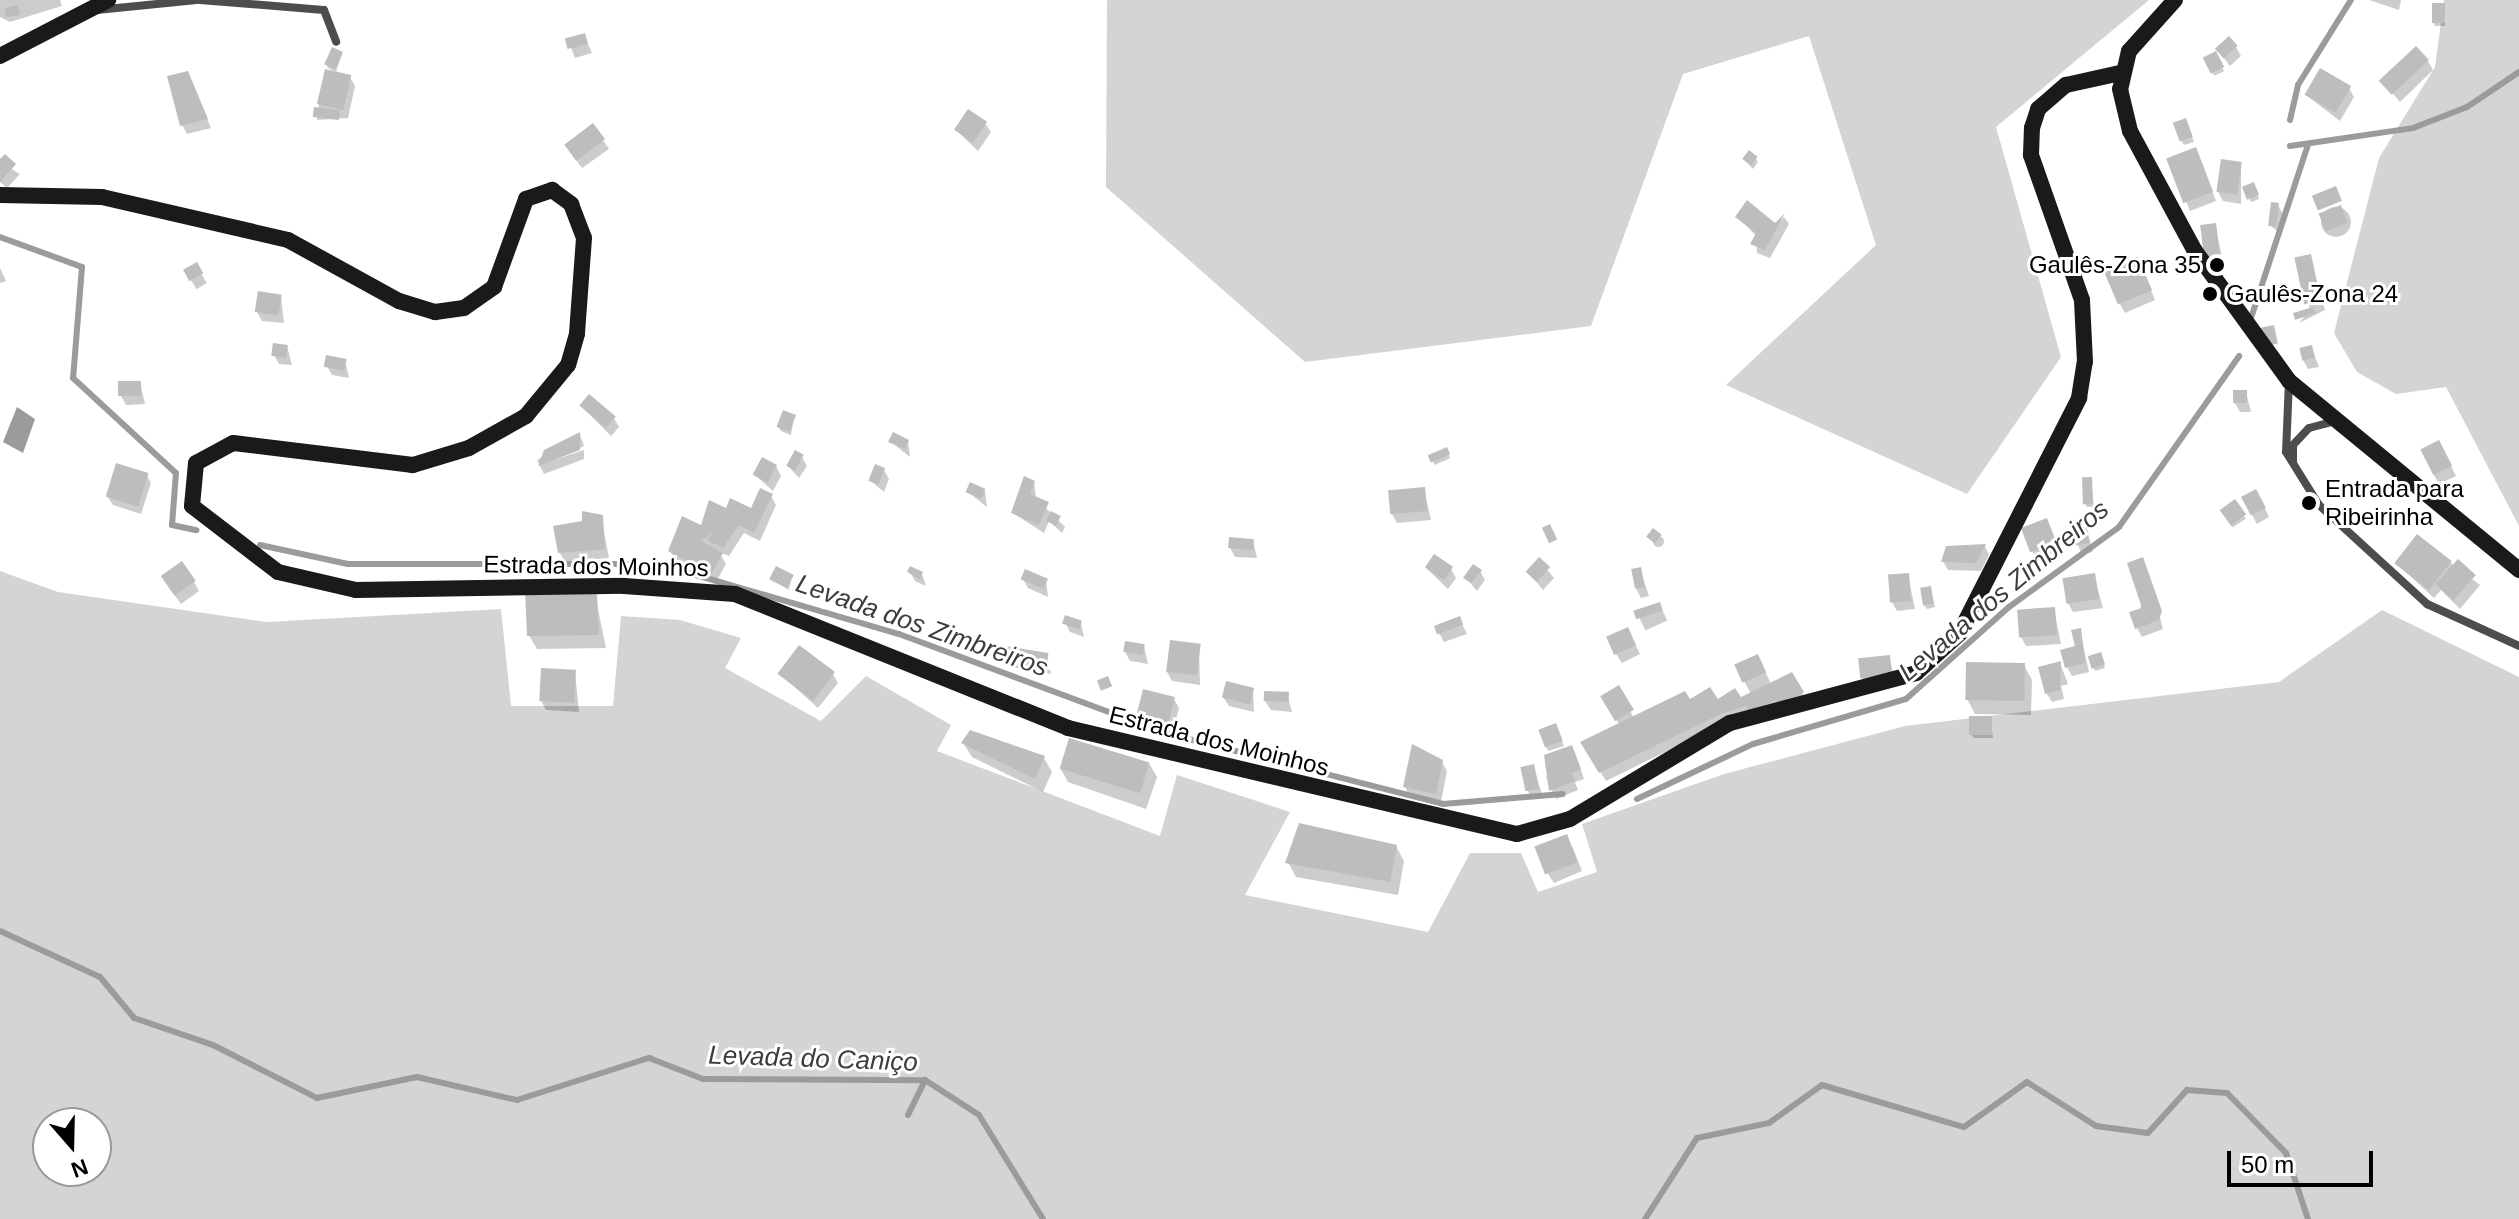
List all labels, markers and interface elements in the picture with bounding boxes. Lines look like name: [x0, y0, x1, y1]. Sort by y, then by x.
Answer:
place label: Gaulês-Zona 35: [2029, 251, 2201, 279]
marker: Gaulês-Zona 35: [2208, 256, 2226, 274]
place label: Gaulês-Zona 24: [2226, 280, 2398, 308]
marker: Gaulês-Zona 24: [2201, 285, 2219, 303]
place label: Entrada para Ribeirinha: [2325, 475, 2464, 531]
water label: Levada dos Zimbreiros: [1893, 494, 2115, 688]
marker: Entrada para Ribeirinha: [2300, 494, 2318, 512]
street label: Estrada dos Moinhos: [483, 550, 709, 582]
water label: Levada dos Zimbreiros: [792, 568, 1052, 684]
street label: Estrada dos Moinhos: [1106, 700, 1332, 782]
water label: Levada do Caniço: [708, 1040, 918, 1078]
north arrow: [32, 1107, 112, 1187]
scale bar: [2231, 1135, 2377, 1185]
text: 50 m: [2241, 1151, 2294, 1178]
text: N: [68, 1154, 91, 1183]

